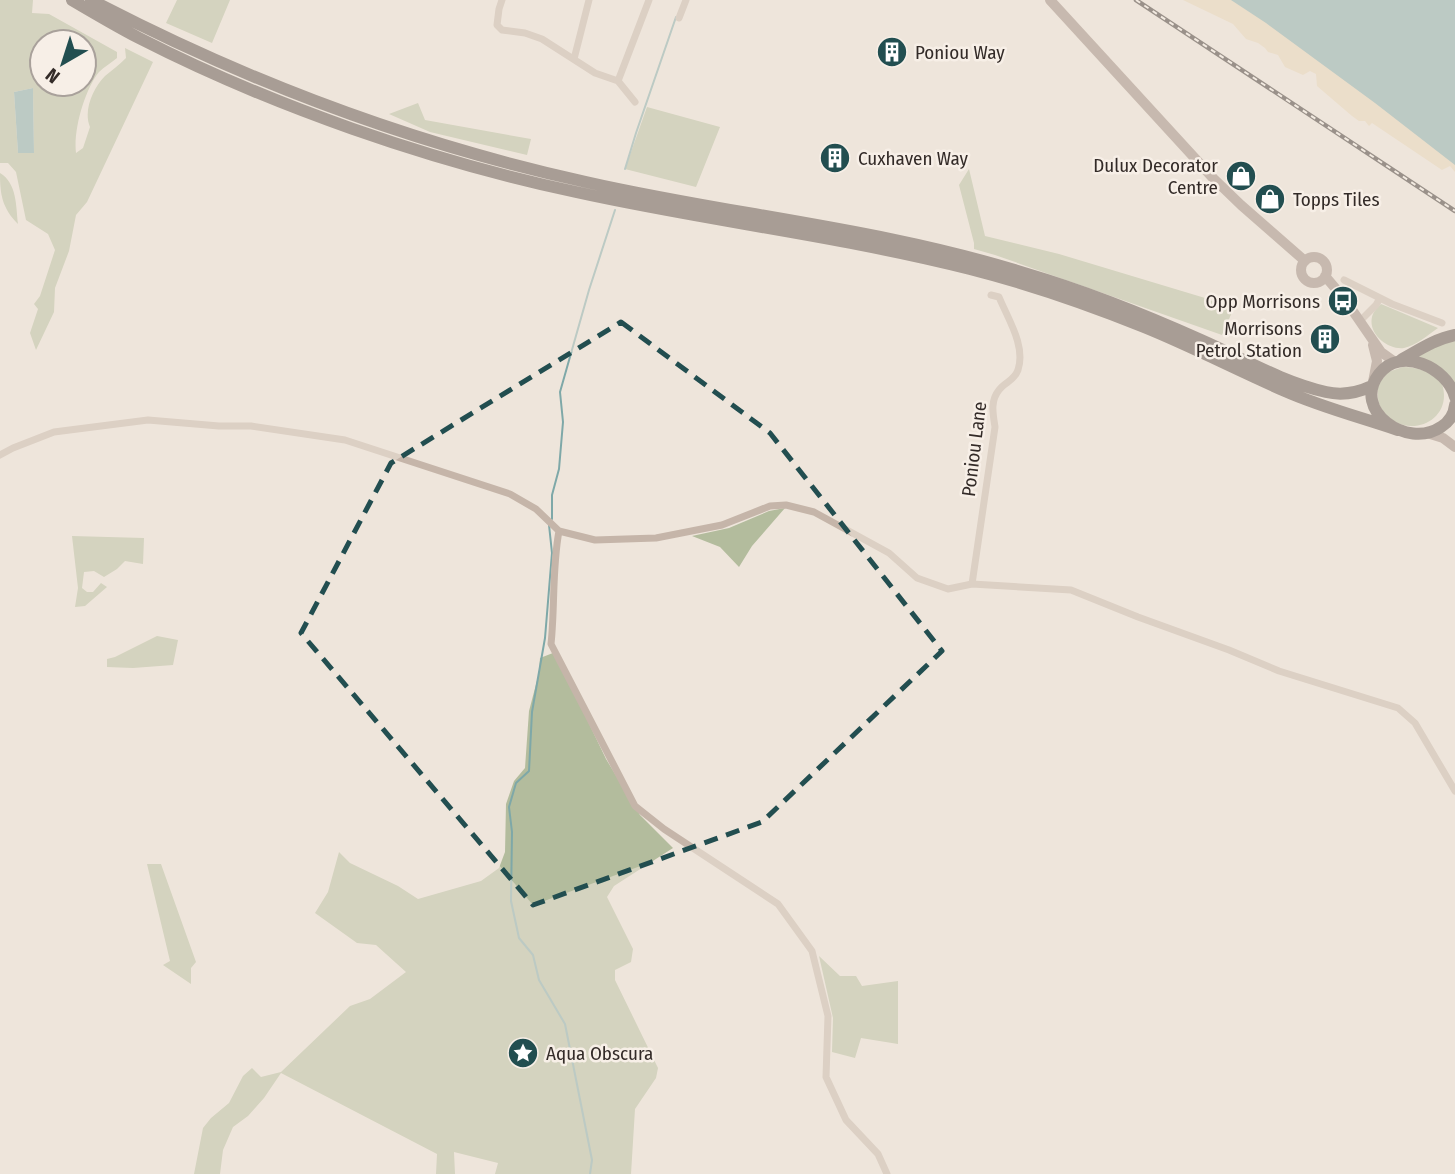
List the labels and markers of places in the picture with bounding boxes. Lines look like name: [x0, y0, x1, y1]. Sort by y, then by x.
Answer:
building icon: Poniou Way: [875, 35, 909, 69]
place label: Poniou Way: [915, 41, 1005, 64]
building icon: Cuxhaven Way: [818, 141, 852, 175]
place label: Cuxhaven Way: [858, 147, 969, 170]
place label: Dulux Decorator Centre: [1093, 154, 1218, 199]
shop icon: Dulux Decorator Centre: [1224, 159, 1258, 193]
shop icon: Topps Tiles: [1253, 182, 1287, 216]
place label: Topps Tiles: [1293, 188, 1380, 211]
bus stop icon: Opp Morrisons: [1326, 284, 1360, 318]
place label: Opp Morrisons: [1206, 290, 1320, 313]
place label: Morrisons Petrol Station: [1196, 317, 1302, 362]
building icon: Morrisons Petrol Station: [1308, 322, 1342, 356]
place icon: Aqua Obscura: [506, 1036, 540, 1070]
place label: Aqua Obscura: [546, 1042, 653, 1065]

